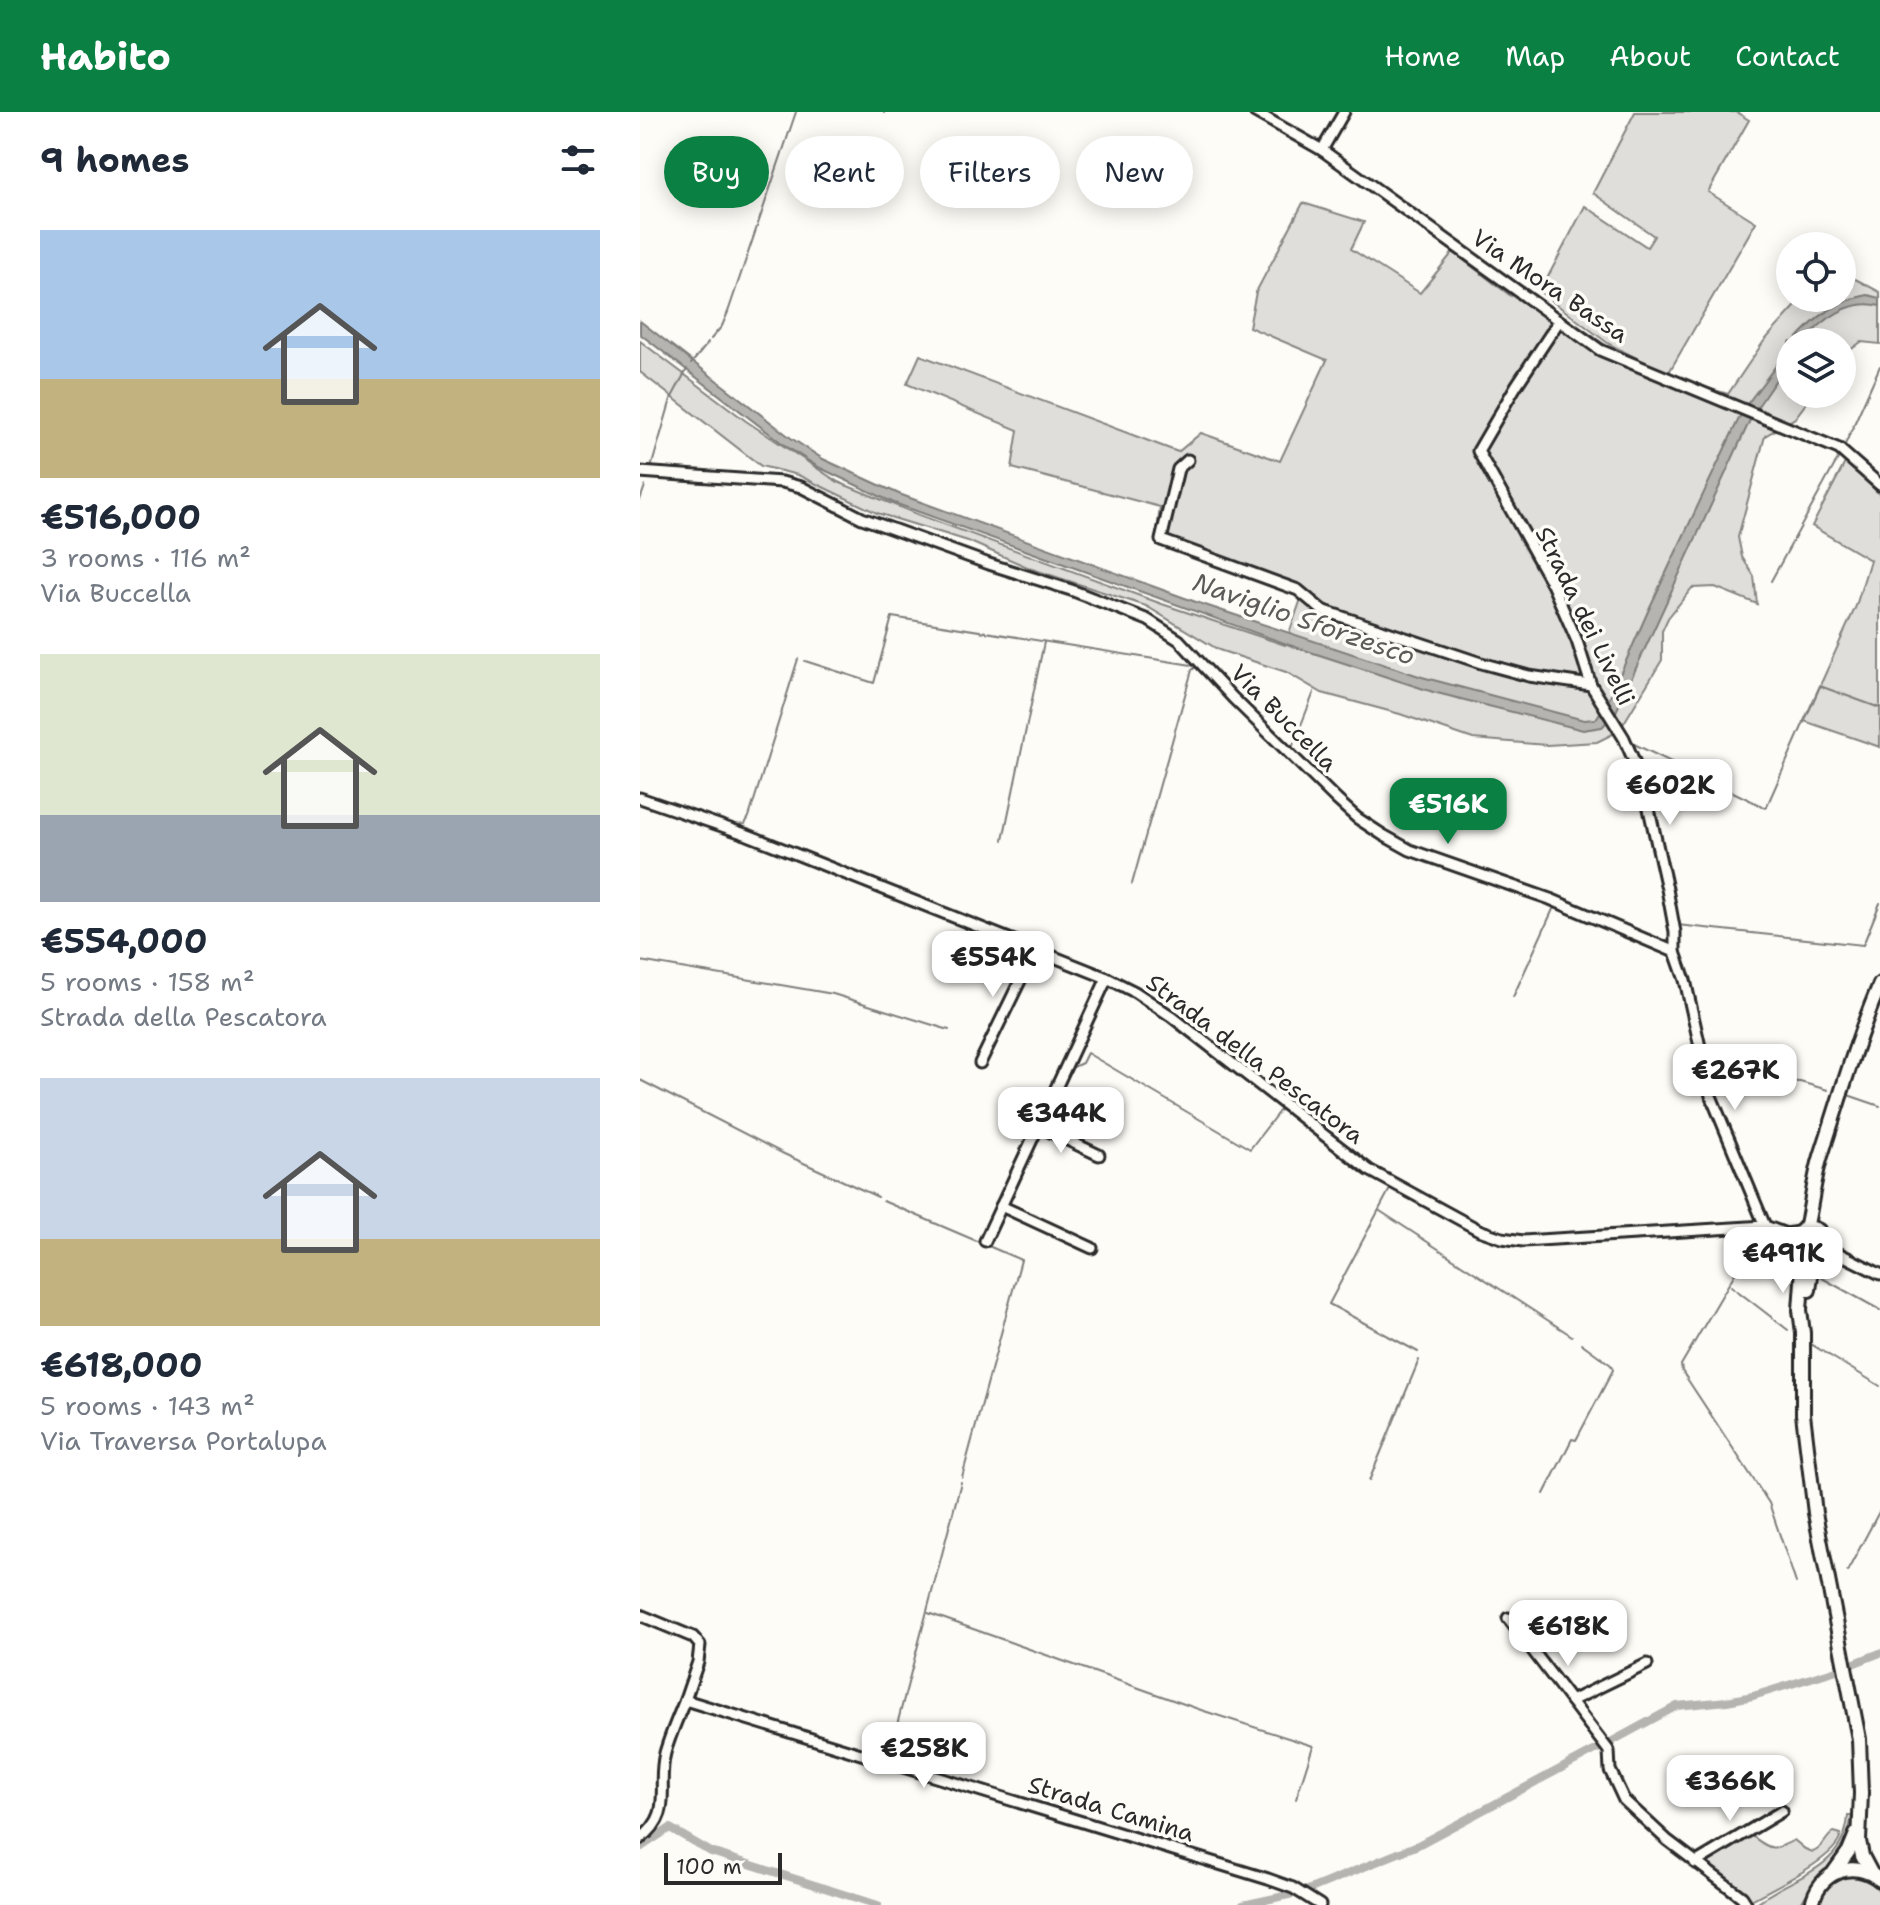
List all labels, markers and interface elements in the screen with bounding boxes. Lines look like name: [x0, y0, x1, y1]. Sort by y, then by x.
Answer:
text: Habito: [40, 31, 171, 82]
text: Home: [1384, 37, 1461, 75]
text: Map: [1505, 37, 1565, 75]
text: About: [1609, 37, 1691, 75]
text: Contact: [1735, 37, 1840, 75]
chip: Buy: [664, 136, 769, 208]
chip: Rent: [785, 136, 904, 208]
chip: Filters: [920, 136, 1060, 208]
chip: New: [1076, 136, 1193, 208]
text: 9 homes: [40, 137, 189, 183]
icon: filters: [556, 138, 600, 182]
street label: Via Mora Bassa: [1465, 222, 1635, 350]
map controls: [1776, 232, 1856, 408]
button: locate: [1776, 232, 1856, 312]
icon: home: [248, 282, 392, 426]
button: layers: [1776, 328, 1856, 408]
text: €516,000: [40, 494, 201, 540]
street label: Strada dei Livelli: [1528, 521, 1642, 711]
text: 3 rooms · 116 m²: [40, 540, 251, 575]
water label: Naviglio Sforzesco: [1188, 564, 1420, 673]
text: Via Buccella: [40, 575, 191, 610]
street label: Via Buccella: [1223, 657, 1345, 779]
icon: home: [248, 706, 392, 850]
pin: €602K: [1614, 759, 1726, 827]
text: €602K: [1625, 767, 1715, 802]
pin: €516K: [1392, 778, 1504, 846]
text: €516K: [1408, 786, 1488, 821]
text: €554,000: [40, 918, 208, 964]
pin: €554K: [937, 931, 1049, 999]
text: €554K: [950, 939, 1036, 974]
text: 5 rooms · 158 m²: [40, 964, 255, 999]
street label: Strada della Pescatora: [1140, 967, 1370, 1151]
text: Strada della Pescatora: [40, 999, 327, 1034]
pin: €267K: [1679, 1044, 1791, 1112]
text: €267K: [1691, 1052, 1779, 1087]
pin: €344K: [1005, 1087, 1117, 1155]
text: €344K: [1016, 1095, 1106, 1130]
icon: home: [248, 1130, 392, 1274]
pin: €491K: [1727, 1227, 1839, 1295]
text: €491K: [1742, 1235, 1824, 1270]
text: €618,000: [40, 1342, 202, 1388]
text: 5 rooms · 143 m²: [40, 1388, 255, 1423]
text: Via Traversa Portalupa: [40, 1423, 327, 1458]
pin: €618K: [1512, 1600, 1624, 1668]
text: €618K: [1527, 1608, 1609, 1643]
pin: €258K: [868, 1722, 980, 1790]
text: €258K: [880, 1730, 968, 1765]
pin: €366K: [1674, 1755, 1786, 1823]
text: €366K: [1685, 1763, 1775, 1798]
street label: Strada Camina: [1024, 1769, 1198, 1849]
scale bar: [664, 1849, 782, 1885]
text: 100 m: [676, 1852, 742, 1881]

